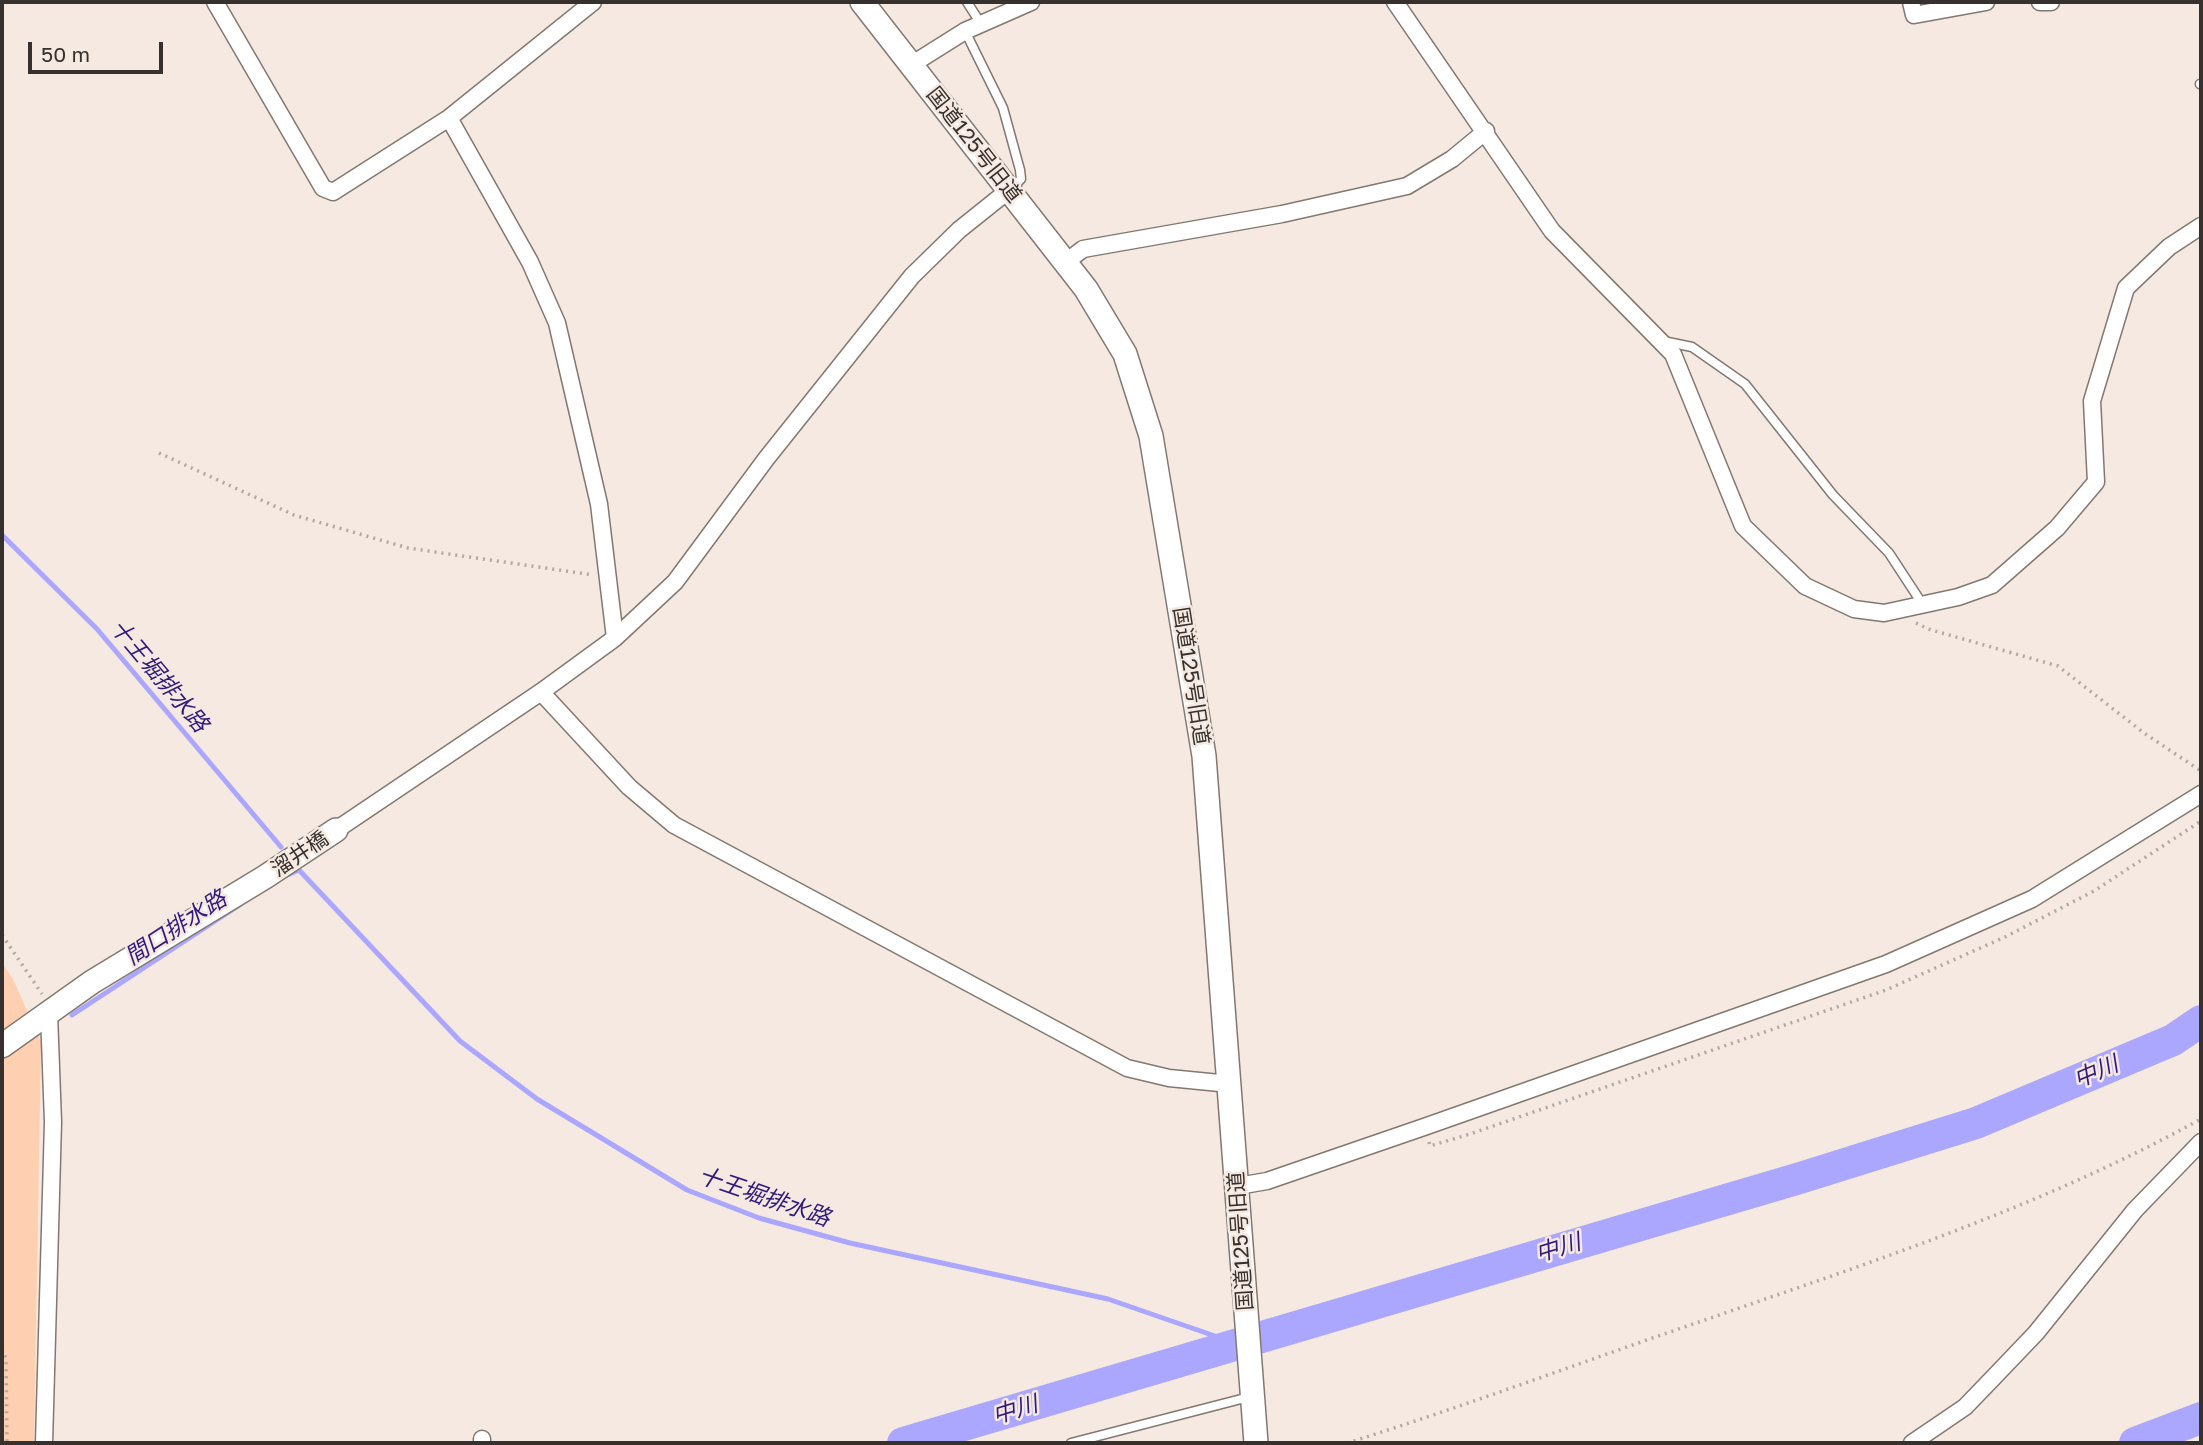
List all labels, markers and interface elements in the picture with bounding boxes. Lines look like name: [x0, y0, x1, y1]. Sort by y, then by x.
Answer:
scale bar: [32, 28, 166, 72]
text: 50 m: [41, 41, 90, 67]
street label: 国道125号旧道: [921, 82, 1027, 208]
street label: 国道125号旧道: [1168, 605, 1214, 747]
water label: 十王堀排水路: [104, 614, 214, 738]
street label: 溜井橋: [267, 826, 333, 882]
water label: 間口排水路: [120, 885, 232, 971]
water label: 中川: [2069, 1050, 2123, 1094]
water label: 十王堀排水路: [694, 1161, 834, 1233]
street label: 国道125号旧道: [1224, 1171, 1258, 1311]
water label: 中川: [1532, 1228, 1584, 1268]
water label: 中川: [989, 1390, 1041, 1430]

